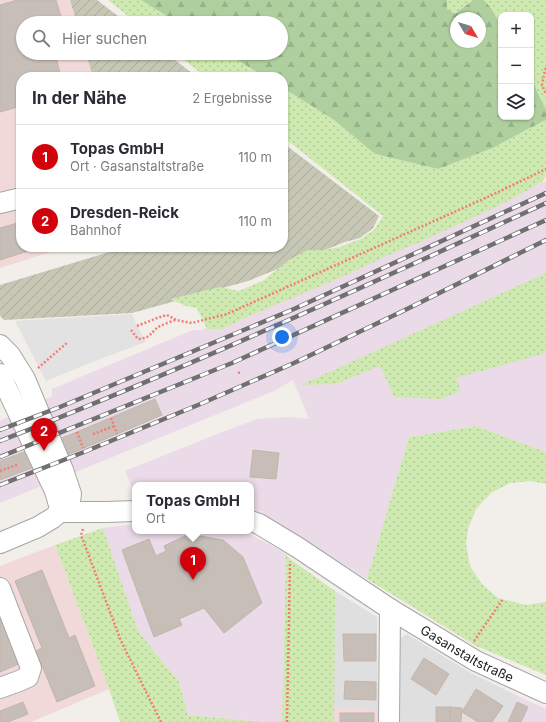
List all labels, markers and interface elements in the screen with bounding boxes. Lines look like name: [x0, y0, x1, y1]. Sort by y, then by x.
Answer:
north arrow: [450, 12, 486, 48]
map controls: [498, 12, 534, 120]
button: +: [498, 12, 534, 48]
search box: [16, 16, 288, 60]
icon: search: [30, 27, 52, 49]
text: Hier suchen: [62, 29, 147, 48]
button: −: [498, 48, 534, 84]
button: layers: [498, 84, 534, 120]
text: In der Nähe: [32, 88, 127, 108]
text: 2 Ergebnisse: [192, 90, 272, 106]
text: Topas GmbH: [70, 139, 164, 158]
text: 1: [42, 149, 48, 165]
text: 110 m: [238, 149, 272, 165]
text: Ort · Gasanstaltstraße: [70, 158, 204, 174]
text: Dresden-Reick: [70, 203, 179, 222]
text: 2: [41, 213, 49, 229]
text: 110 m: [238, 213, 272, 229]
text: Bahnhof: [70, 222, 121, 238]
your location: [272, 327, 292, 347]
pin: 2: [31, 418, 57, 451]
popup: [132, 482, 254, 534]
text: Topas GmbH: [146, 491, 240, 510]
text: Ort: [146, 510, 165, 526]
pin: 1: [180, 547, 206, 580]
street label: Gasanstaltstraße: [418, 621, 516, 685]

